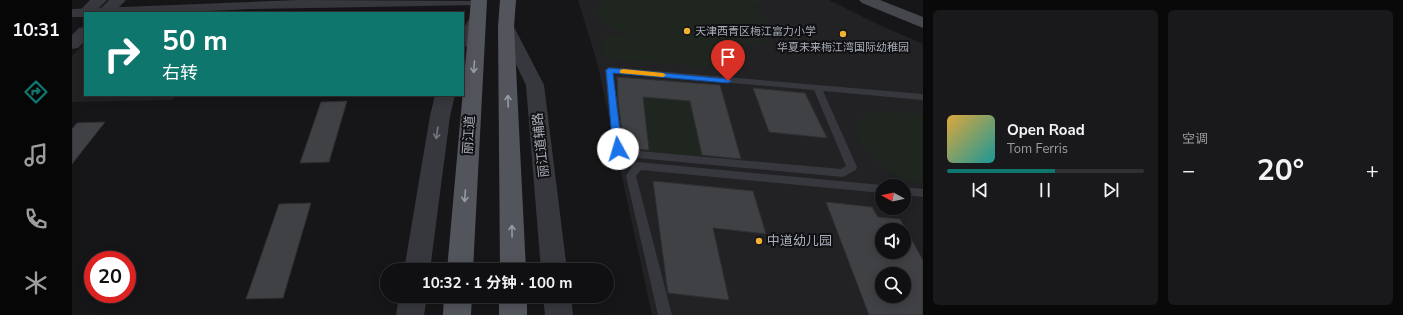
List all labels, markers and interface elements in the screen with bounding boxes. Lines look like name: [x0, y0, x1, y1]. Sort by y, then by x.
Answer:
text: 10:31: [12, 18, 60, 42]
text: 50 m: [162, 22, 228, 60]
place label: 天津西青区梅江富力小学: [695, 24, 816, 39]
marker: 天津西青区梅江富力小学: [682, 26, 692, 36]
icon: right: [96, 28, 148, 80]
marker: 华夏未来梅江湾国际幼稚园: [838, 29, 848, 39]
pin: [711, 40, 745, 81]
place label: 华夏未来梅江湾国际幼稚园: [777, 40, 909, 55]
icon: arrive: [717, 46, 739, 68]
one-way arrow: [471, 60, 478, 73]
text: 右转: [162, 61, 198, 85]
icon: directions: [22, 78, 50, 106]
one-way arrow: [505, 95, 512, 108]
street label: 丽江道辅路: [529, 112, 553, 178]
street label: 丽江道: [459, 115, 479, 155]
text: Open Road: [1007, 120, 1085, 140]
one-way arrow: [433, 126, 441, 139]
position arrow: [597, 128, 639, 170]
text: 空调: [1182, 130, 1208, 148]
text: Tom Ferris: [1007, 140, 1068, 158]
icon: music: [22, 141, 50, 169]
text: 20°: [1257, 150, 1304, 191]
text: −: [1182, 156, 1195, 186]
text: +: [1366, 156, 1379, 186]
north arrow: [875, 179, 911, 215]
map controls: [875, 179, 911, 303]
icon: previous: [969, 179, 991, 201]
icon: pause: [1034, 179, 1056, 201]
icon: next: [1100, 179, 1122, 201]
one-way arrow: [462, 189, 469, 202]
icon: phone: [22, 205, 50, 233]
button: sound: [875, 223, 911, 259]
one-way arrow: [508, 225, 516, 238]
place label: 中道幼儿园: [767, 232, 832, 250]
marker: 中道幼儿园: [754, 236, 764, 246]
speed limit sign: 20: [84, 251, 136, 303]
button: search: [875, 267, 911, 303]
icon: climate: [22, 269, 50, 297]
text: 10:32 · 1 分钟 · 100 m: [422, 273, 572, 293]

